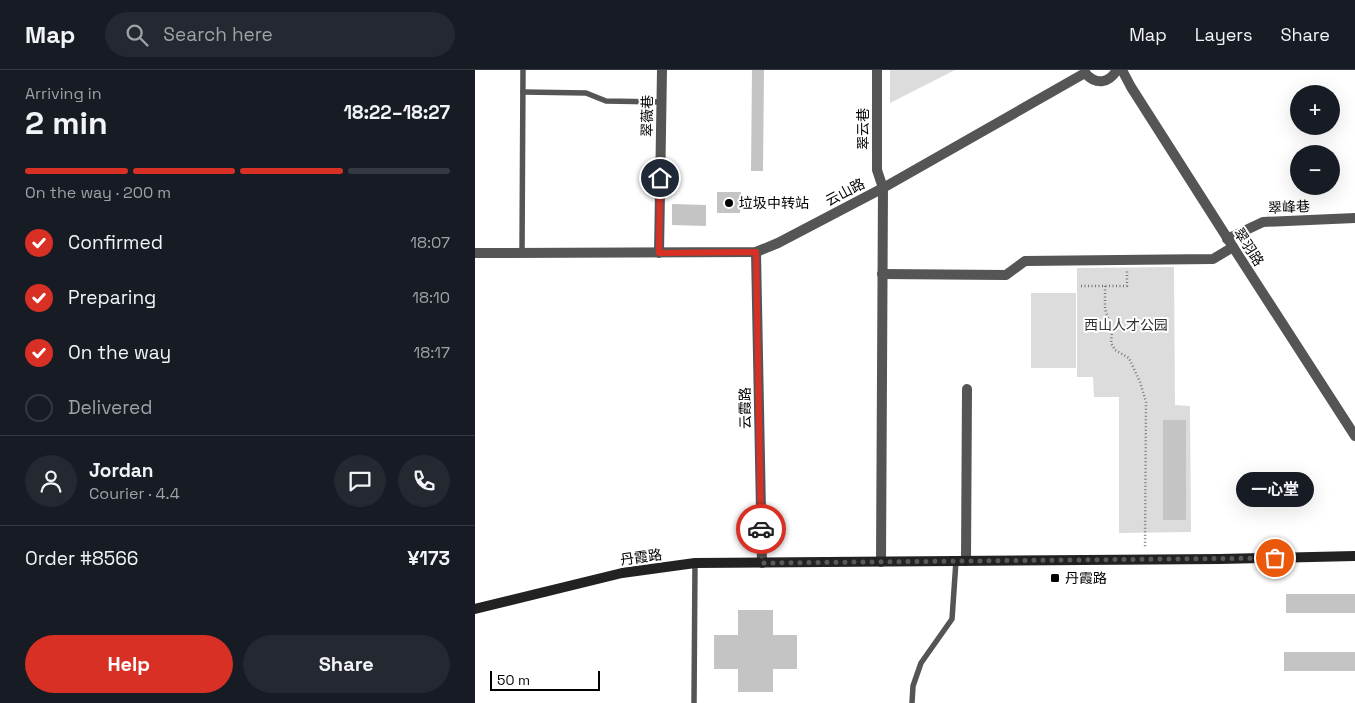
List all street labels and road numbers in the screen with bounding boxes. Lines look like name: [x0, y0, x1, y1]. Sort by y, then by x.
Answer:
street label: 翠薇巷: [638, 95, 656, 137]
street label: 翠云巷: [854, 108, 872, 150]
street label: 云山路: [822, 174, 868, 210]
street label: 翠峰巷: [1268, 197, 1310, 217]
street label: 翠羽路: [1230, 224, 1268, 270]
street label: 云霞路: [736, 387, 754, 429]
street label: 丹霞路: [619, 545, 663, 569]

